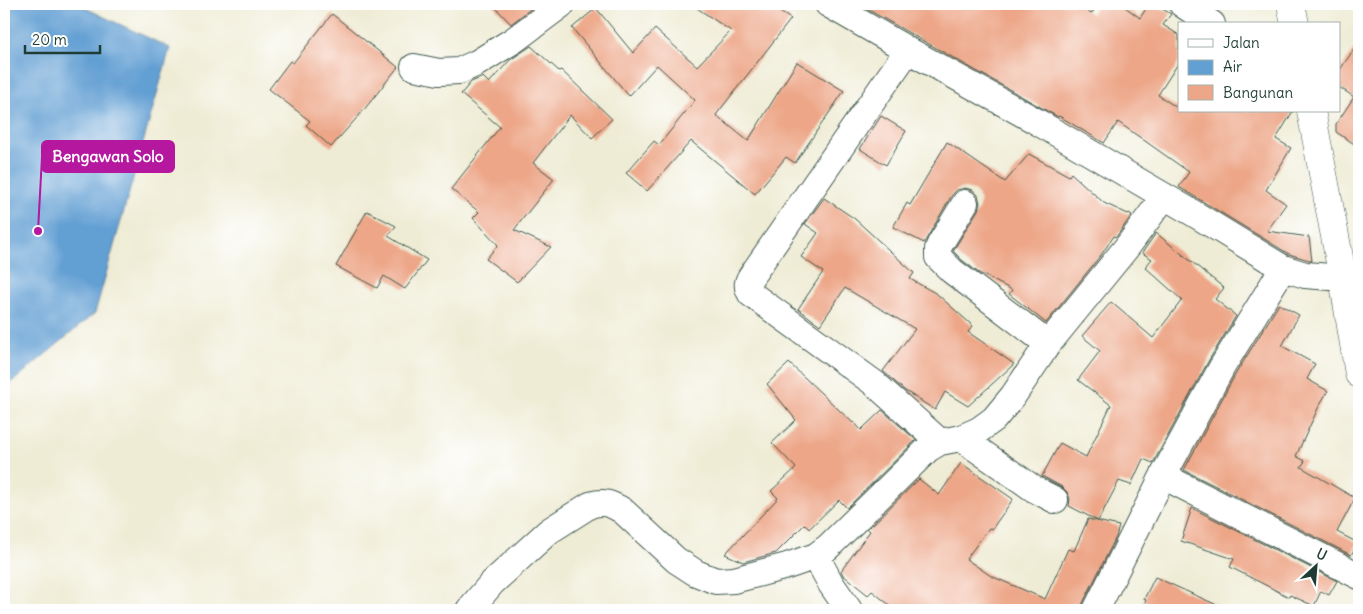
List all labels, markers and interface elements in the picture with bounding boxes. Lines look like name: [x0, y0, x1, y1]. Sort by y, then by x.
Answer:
scale bar: [25, 22, 100, 54]
legend: [1178, 22, 1340, 112]
text: 20 m: [32, 30, 67, 49]
text: Jalan: [1223, 33, 1260, 52]
text: Air: [1223, 57, 1242, 76]
text: Bangunan: [1223, 83, 1293, 102]
callout: Bengawan Solo: [42, 141, 174, 172]
text: Bengawan Solo: [52, 146, 164, 167]
north arrow: [1290, 542, 1340, 592]
text: U: [1313, 544, 1330, 565]

